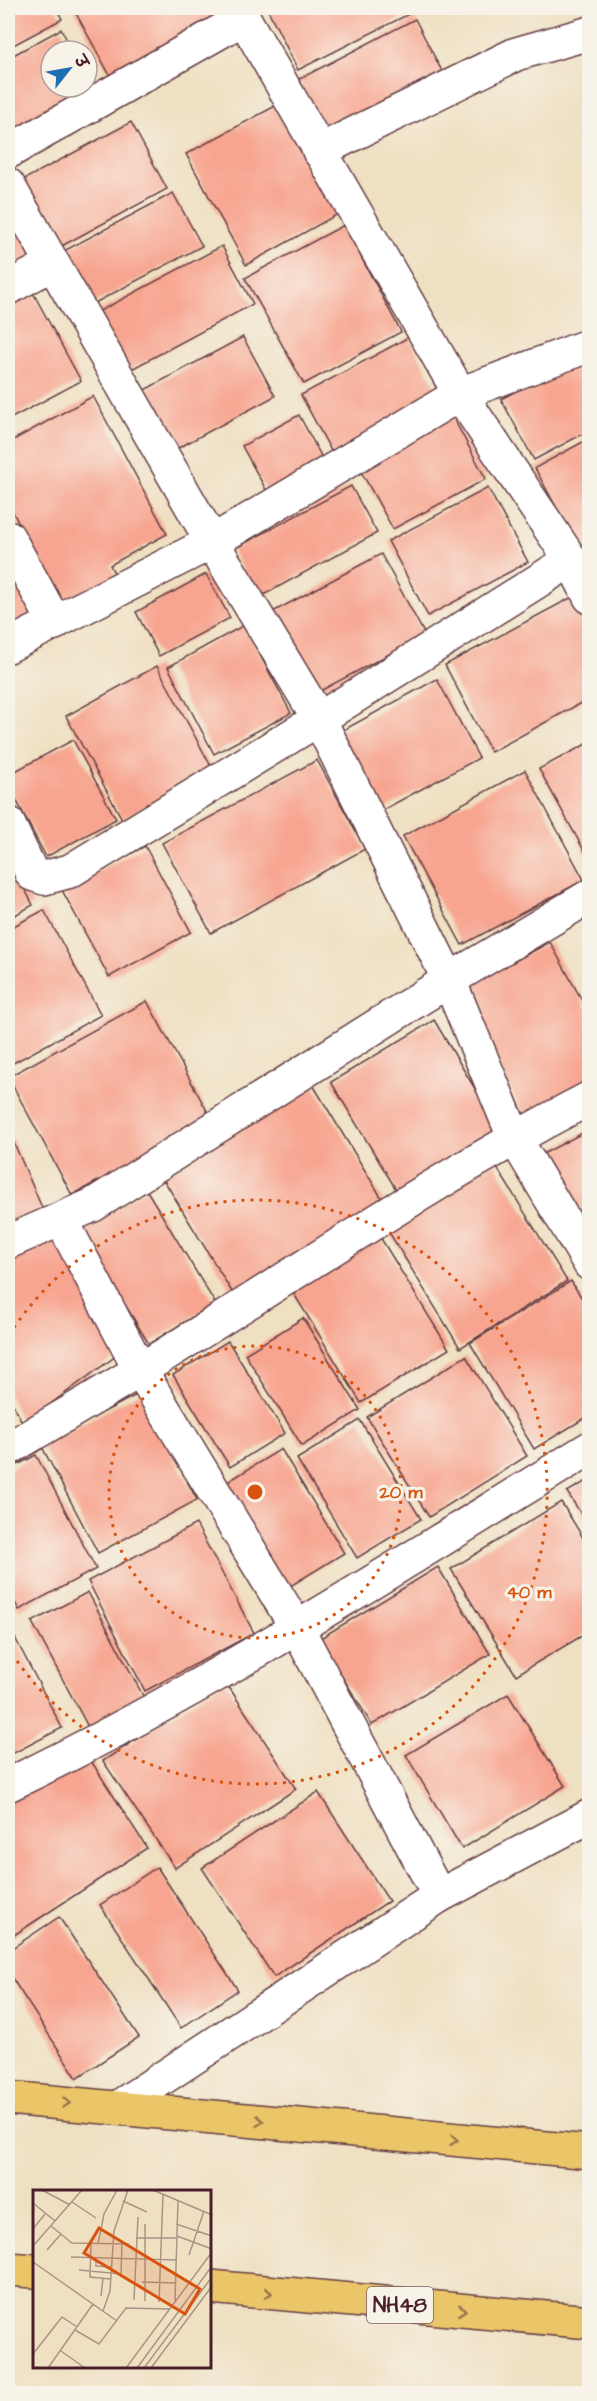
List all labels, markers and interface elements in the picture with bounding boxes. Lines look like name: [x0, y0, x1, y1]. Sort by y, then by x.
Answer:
north arrow: [39, 39, 99, 99]
text: उ: [68, 50, 94, 73]
text: 20 m: [379, 1480, 423, 1505]
centre of rings: [245, 1482, 265, 1502]
text: 40 m: [507, 1580, 552, 1605]
one-way arrow: [61, 2096, 70, 2109]
one-way arrow: [255, 2114, 264, 2127]
one-way arrow: [449, 2133, 459, 2146]
inset map: [33, 2190, 212, 2368]
one-way arrow: [264, 2286, 273, 2299]
road number: NH48: [367, 2287, 433, 2323]
one-way arrow: [458, 2303, 467, 2316]

